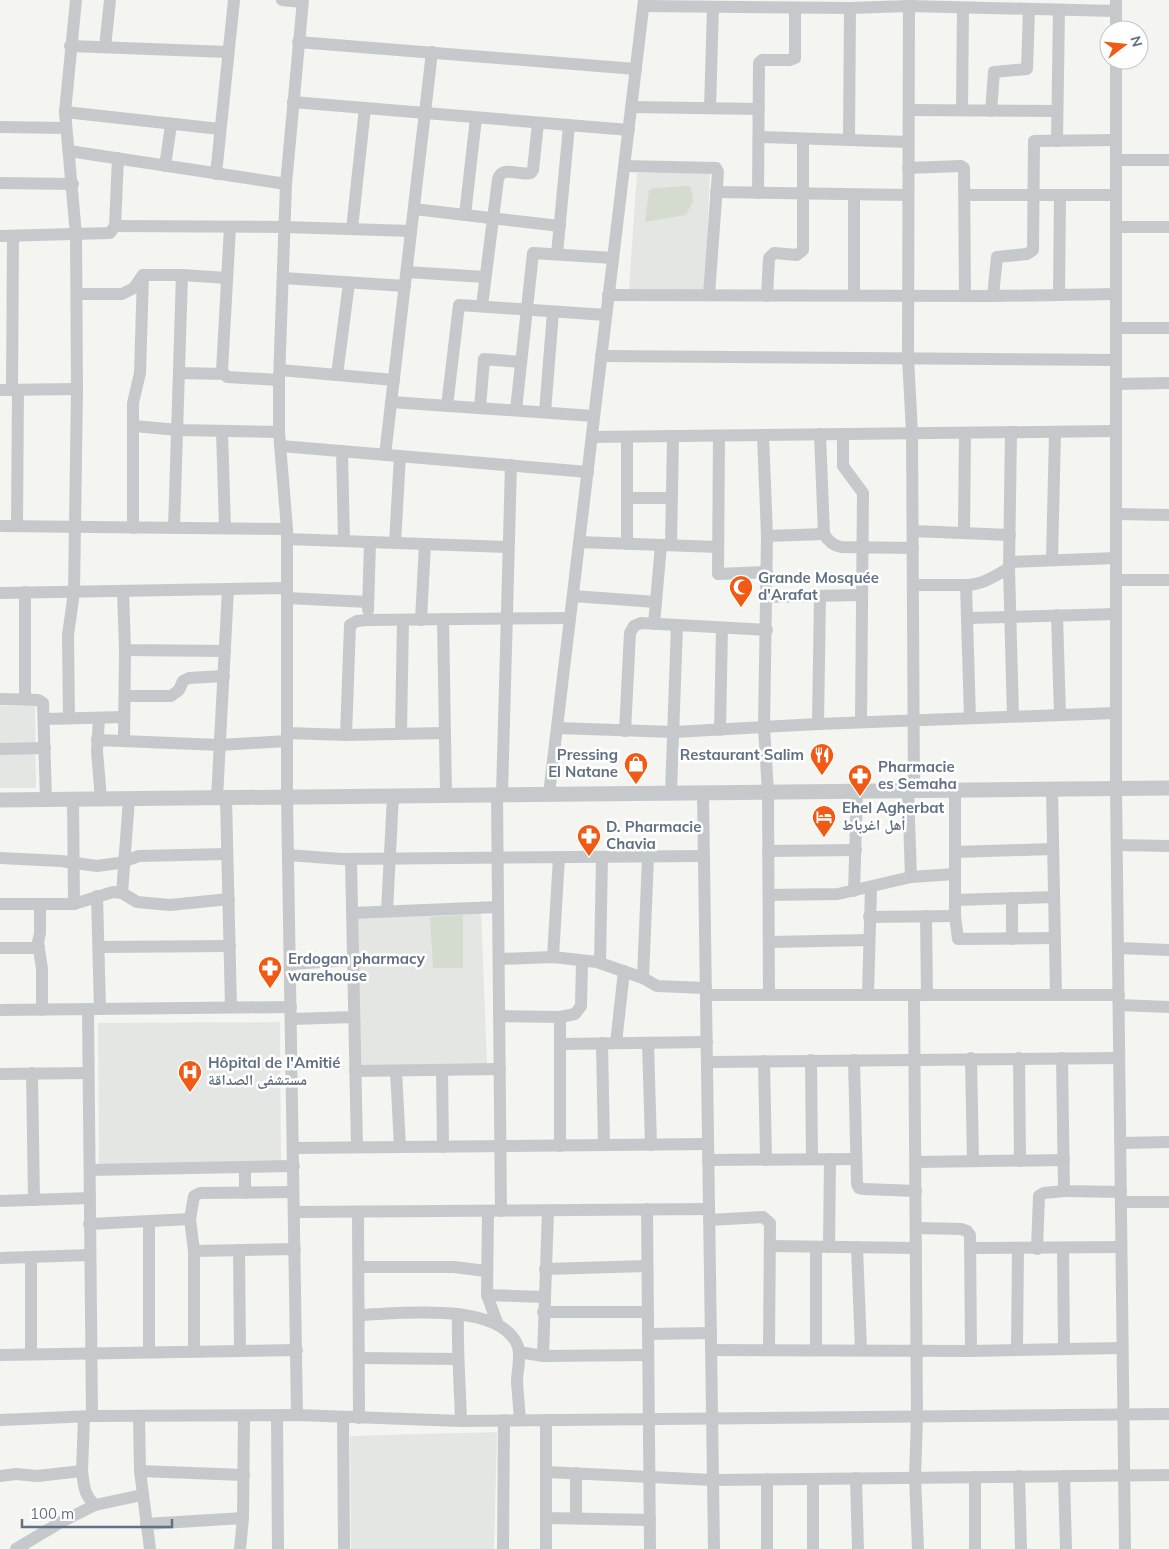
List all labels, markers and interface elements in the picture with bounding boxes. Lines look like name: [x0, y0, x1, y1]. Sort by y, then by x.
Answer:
north arrow: [1099, 20, 1149, 70]
text: N: [1126, 34, 1147, 49]
place label: Grande Mosquée d'Arafat: [758, 568, 879, 604]
mosque icon: Grande Mosquée d'Arafat: [728, 574, 754, 608]
restaurant icon: Restaurant Salim: [809, 742, 835, 776]
place label: Pressing El Natane: [548, 745, 618, 781]
place label: Restaurant Salim: [680, 745, 804, 764]
shop icon: Pressing El Natane: [623, 751, 649, 785]
place label: Pharmacie es Semaha: [878, 757, 957, 793]
pharmacy icon: Pharmacie es Semaha: [847, 763, 873, 797]
place label: Ehel Agherbat أهل اغرباط: [842, 798, 944, 834]
hotel icon: Ehel Agherbat أهل اغرباط: [811, 804, 837, 838]
place label: D. Pharmacie Chavia: [606, 817, 701, 853]
pharmacy icon: D. Pharmacie Chavia: [576, 823, 602, 857]
place label: Erdogan pharmacy warehouse: [288, 949, 426, 985]
pharmacy icon: Erdogan pharmacy warehouse: [257, 955, 283, 989]
place label: Hôpital de l'Amitié مستشفى الصداقة: [208, 1053, 340, 1089]
hospital icon: Hôpital de l'Amitié مستشفى الصداقة: [177, 1059, 203, 1093]
scale bar: [22, 1496, 172, 1528]
text: 100 m: [30, 1504, 74, 1523]

